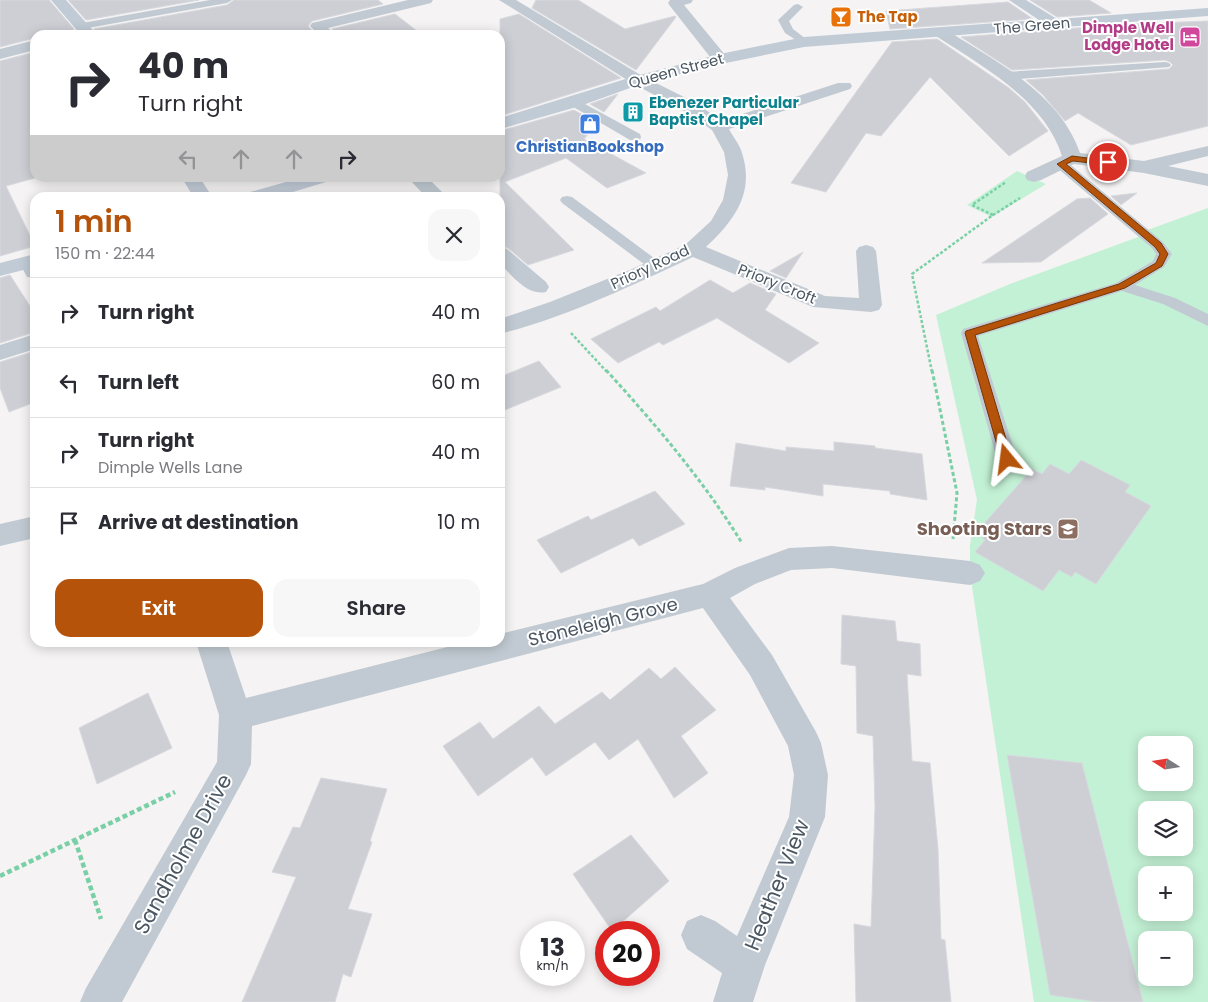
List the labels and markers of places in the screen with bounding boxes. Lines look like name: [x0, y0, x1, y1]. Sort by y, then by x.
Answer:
bar icon: The Tap: [829, 5, 853, 29]
place label: The Tap: [857, 6, 918, 27]
place label: Dimple Well Lodge Hotel: [1082, 17, 1174, 55]
hotel icon: Dimple Well Lodge Hotel: [1178, 25, 1202, 49]
place label: Ebenezer Particular Baptist Chapel: [649, 92, 799, 130]
building icon: Ebenezer Particular Baptist Chapel: [621, 100, 645, 124]
shop icon: ChristianBookshop: [578, 112, 602, 136]
place label: ChristianBookshop: [516, 136, 664, 157]
pin: [1087, 141, 1129, 183]
place label: Shooting Stars: [917, 516, 1052, 541]
school or university icon: Shooting Stars: [1056, 517, 1080, 541]

